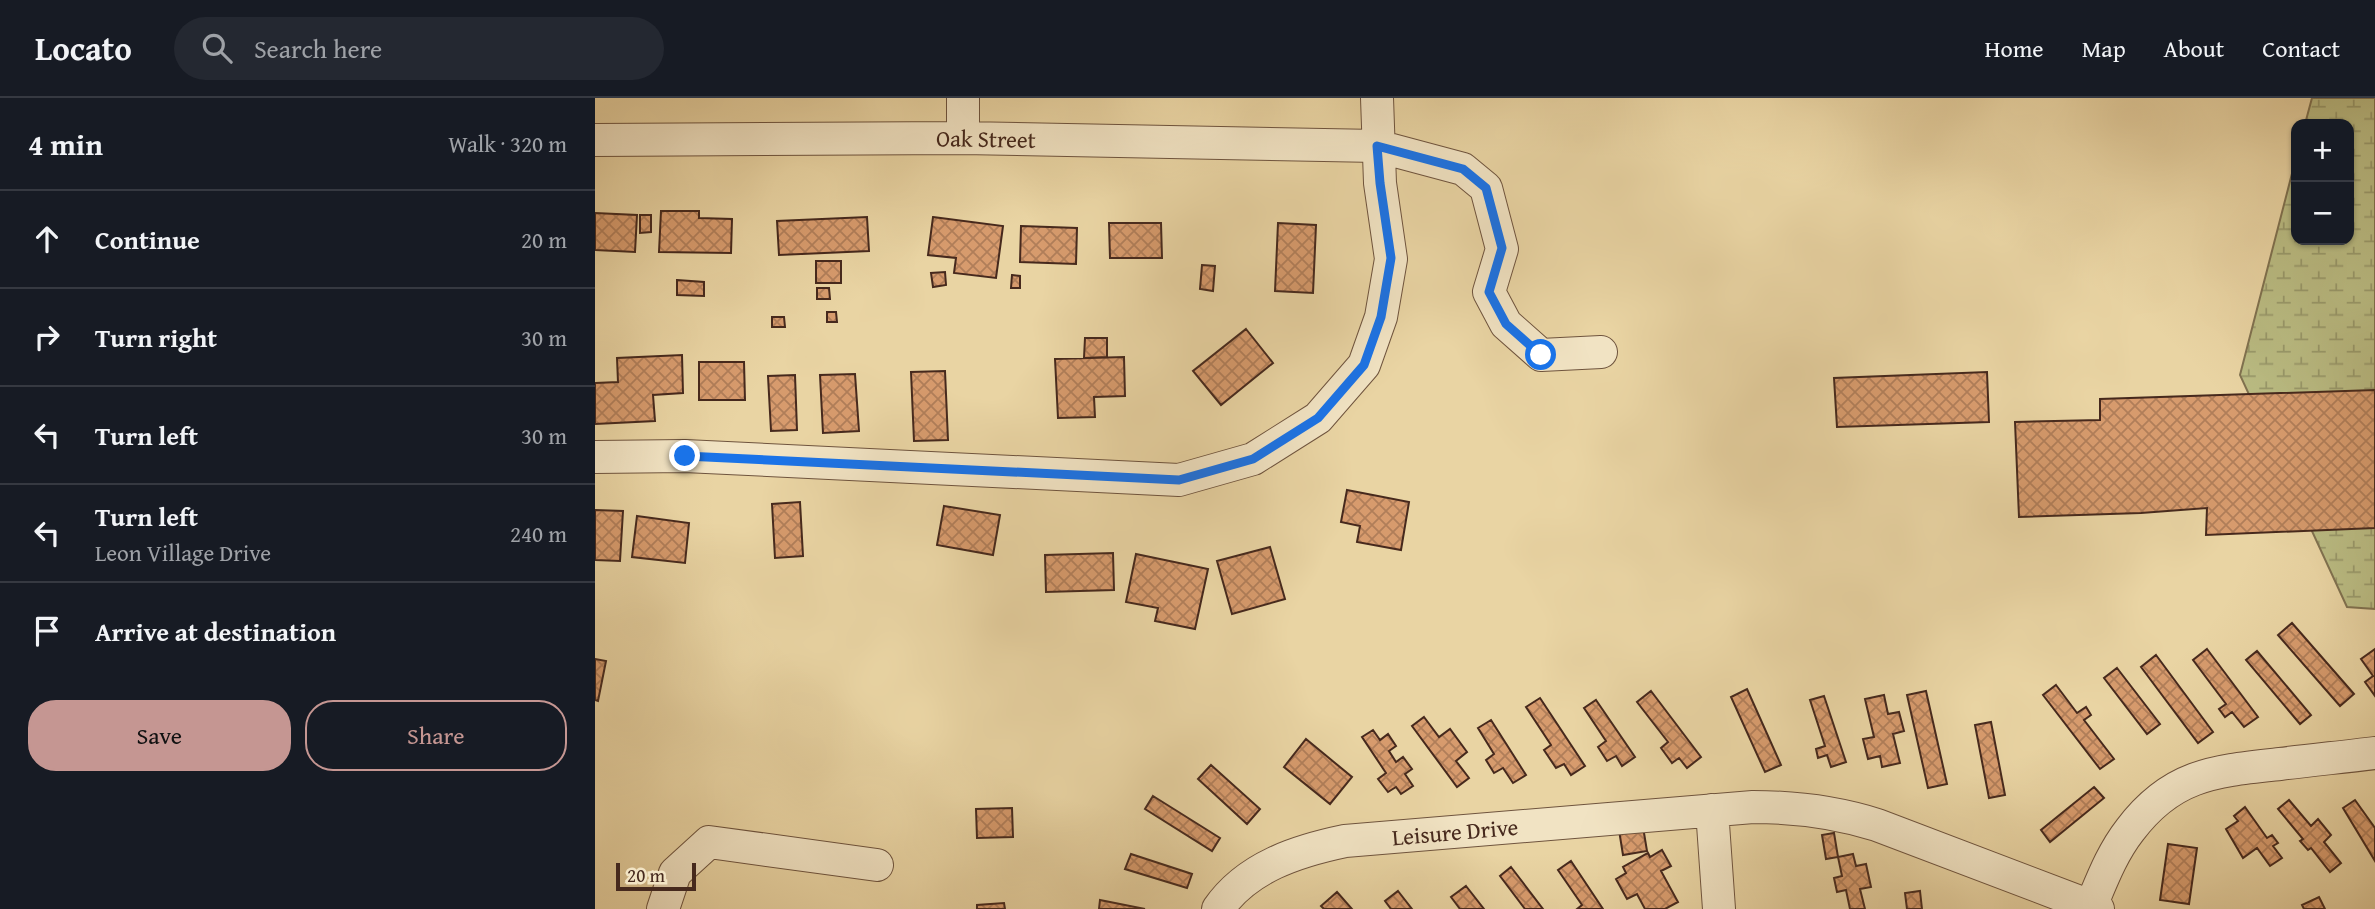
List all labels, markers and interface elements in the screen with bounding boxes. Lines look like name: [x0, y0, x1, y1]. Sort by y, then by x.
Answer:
search box: [174, 17, 664, 80]
text: Locato: [35, 24, 132, 72]
icon: search: [198, 29, 236, 67]
text: Search here: [254, 29, 382, 68]
text: Home: [1985, 31, 2044, 66]
text: Map: [2082, 31, 2126, 66]
text: About: [2164, 31, 2224, 66]
text: Contact: [2262, 31, 2340, 66]
map controls: [2291, 119, 2354, 245]
button: +: [2291, 119, 2354, 182]
street label: Oak Street: [936, 121, 1036, 156]
text: 4 min: [28, 122, 103, 166]
text: Walk · 320 m: [448, 127, 567, 160]
button: −: [2291, 182, 2354, 245]
icon: ahead: [28, 220, 66, 258]
text: Continue: [95, 220, 200, 259]
text: 20 m: [521, 223, 567, 256]
icon: right: [28, 318, 66, 356]
text: Turn right: [95, 318, 217, 357]
text: 30 m: [521, 321, 567, 354]
route start: [1525, 339, 1556, 370]
icon: left: [28, 416, 66, 454]
text: Turn left: [95, 416, 198, 455]
text: 30 m: [521, 419, 567, 452]
route end: [669, 440, 700, 471]
text: Turn left: [95, 497, 198, 536]
icon: left: [28, 514, 66, 552]
text: 240 m: [510, 517, 567, 550]
text: Leon Village Drive: [95, 536, 271, 569]
icon: arrive: [28, 612, 66, 650]
text: Arrive at destination: [95, 612, 336, 651]
button: Save: [28, 700, 291, 771]
button: Share: [305, 700, 567, 771]
street label: Leisure Drive: [1390, 810, 1519, 853]
scale bar: [616, 860, 697, 892]
text: 20 m: [627, 861, 665, 889]

